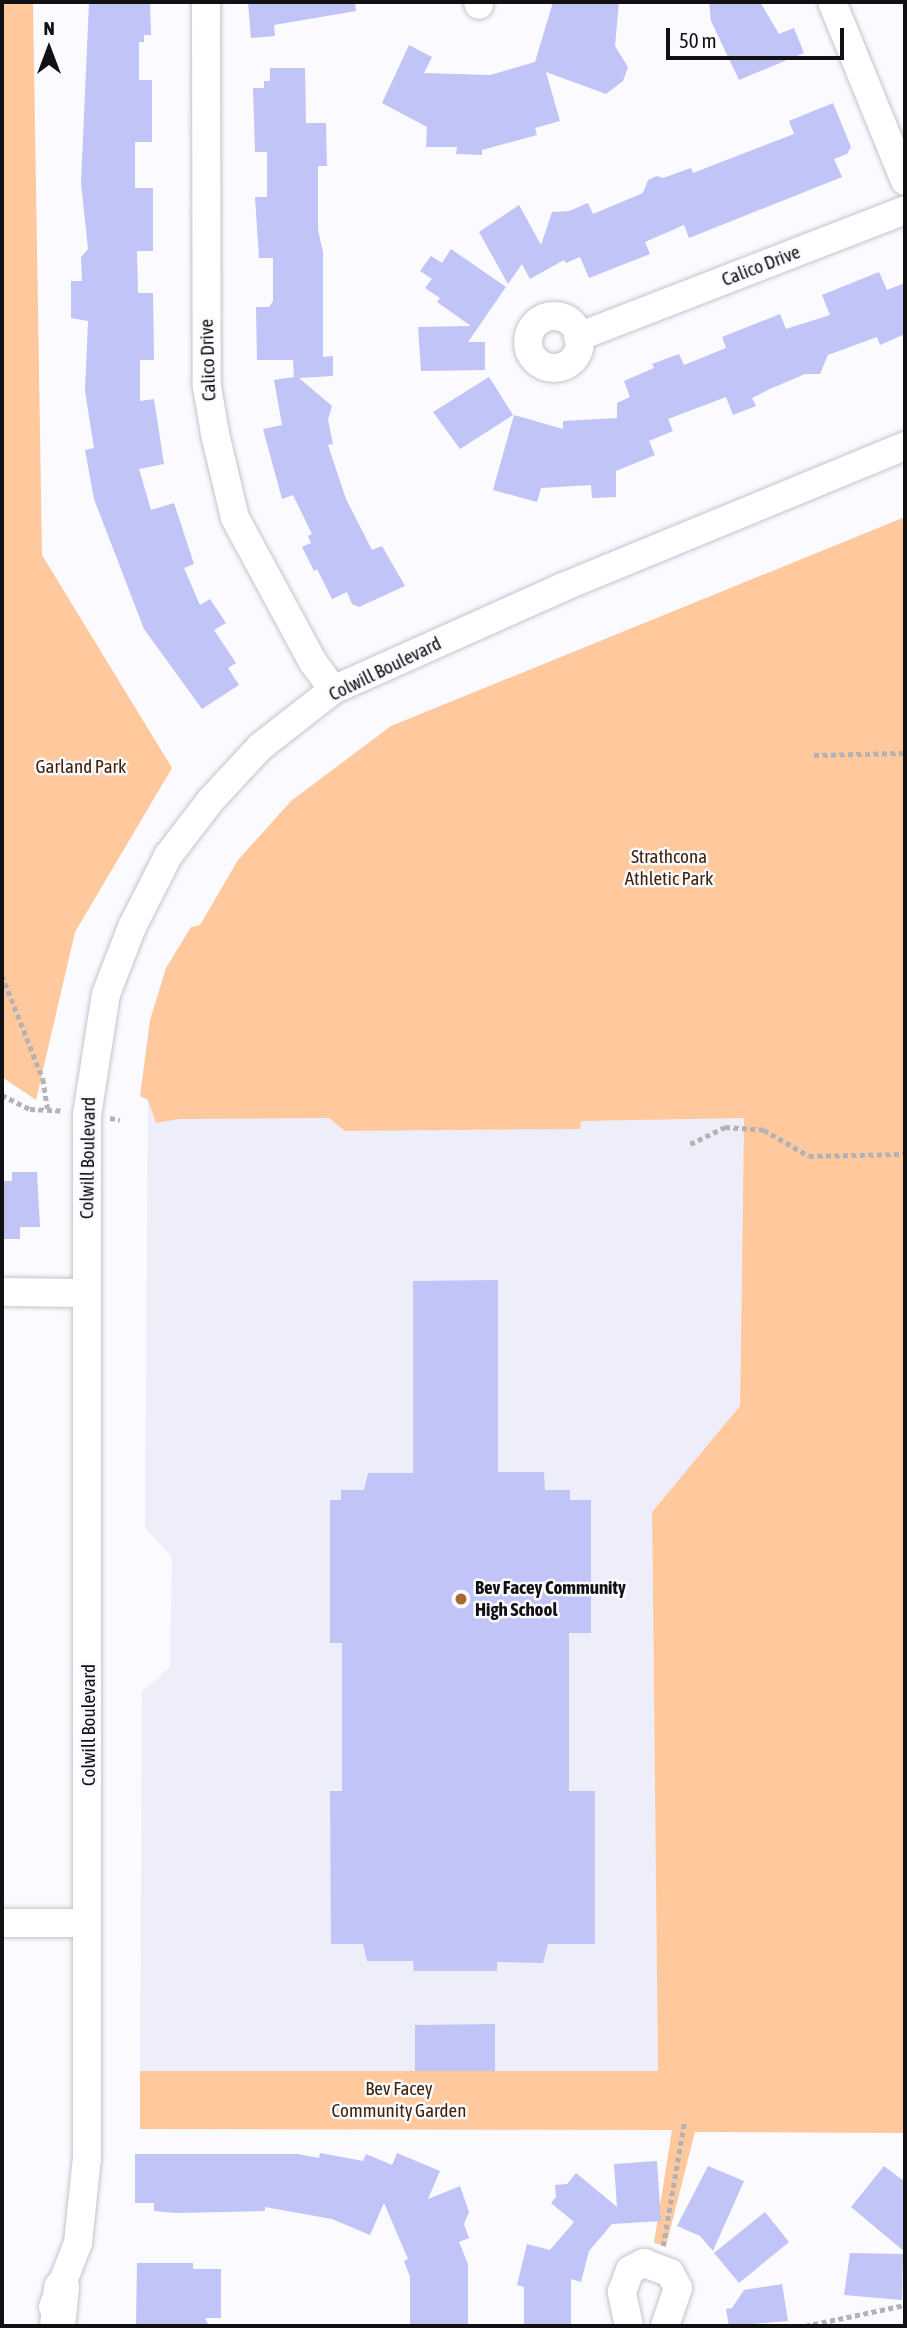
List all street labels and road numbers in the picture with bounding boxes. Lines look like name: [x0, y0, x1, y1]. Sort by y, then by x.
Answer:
street label: Calico Drive: [719, 241, 803, 291]
street label: Calico Drive: [195, 319, 221, 401]
street label: Colwill Boulevard: [325, 632, 445, 706]
street label: Colwill Boulevard: [76, 1097, 100, 1219]
street label: Colwill Boulevard: [78, 1664, 100, 1786]

